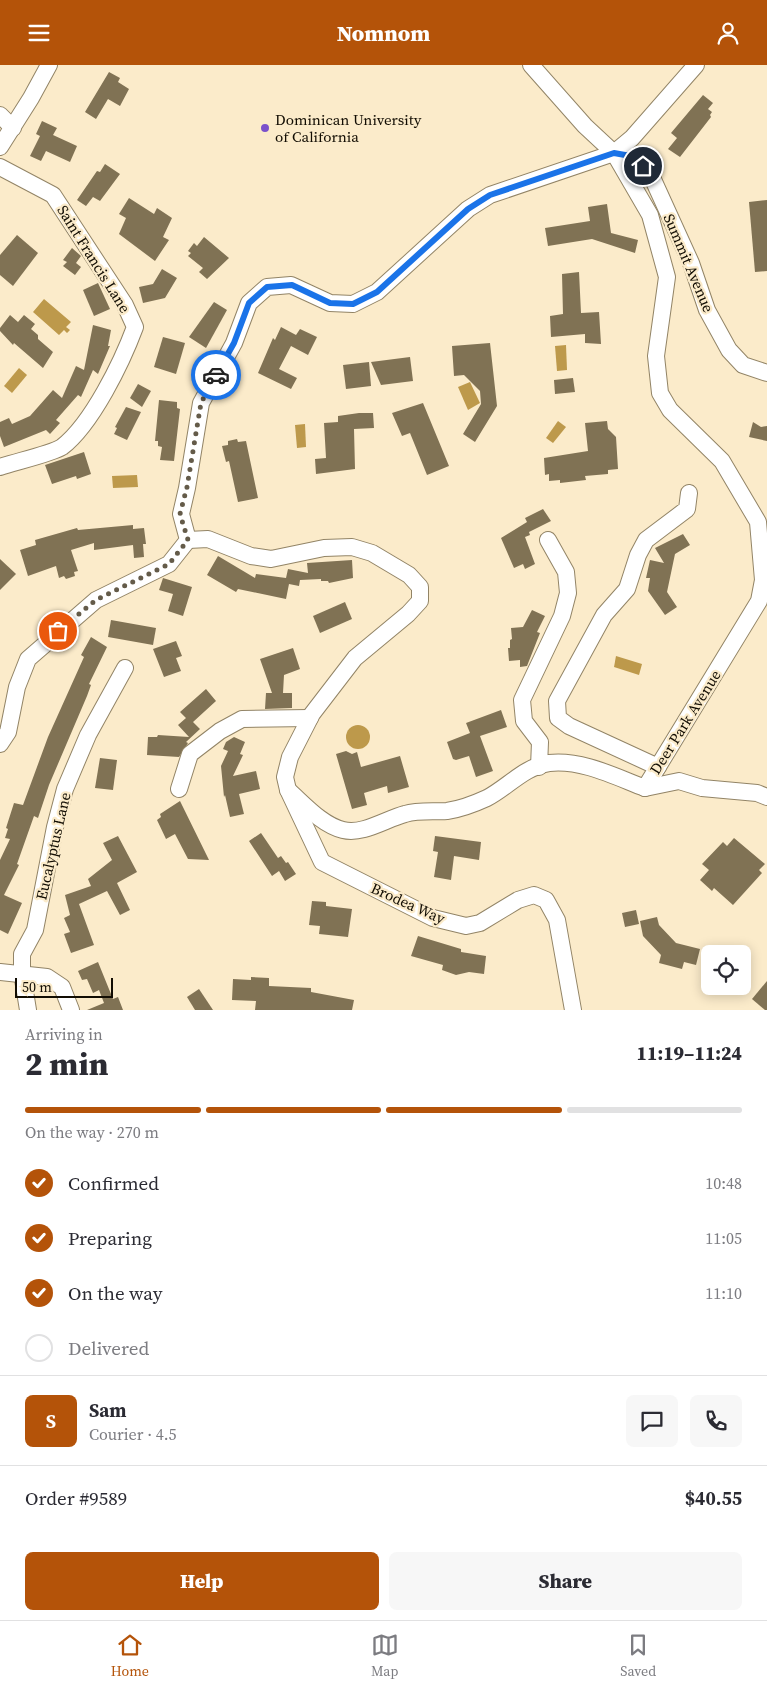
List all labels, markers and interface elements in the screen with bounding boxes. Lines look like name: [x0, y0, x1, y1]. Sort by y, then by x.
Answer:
text: Nomnom: [337, 18, 430, 48]
icon: menu: [25, 19, 53, 47]
icon: person: [714, 19, 742, 47]
place label: Dominican University of California: [275, 109, 422, 147]
marker: Dominican University of California: [259, 122, 271, 134]
pin: [622, 145, 664, 187]
icon: home: [629, 152, 657, 180]
street label: Saint Francis Lane: [52, 201, 136, 317]
street label: Summit Avenue: [659, 210, 719, 316]
courier: [191, 350, 241, 400]
icon: car: [202, 361, 230, 389]
pin: [37, 610, 79, 652]
icon: bag: [44, 617, 72, 645]
street label: Deer Park Avenue: [644, 666, 726, 778]
street label: Eucalyptus Lane: [30, 790, 76, 902]
street label: Brodea Way: [368, 877, 449, 929]
map controls: [701, 945, 751, 995]
button: locate: [701, 945, 751, 995]
scale bar: [15, 975, 112, 998]
text: 50 m: [22, 977, 52, 997]
text: Arriving in: [25, 1023, 103, 1045]
text: 11:19–11:24: [637, 1040, 742, 1066]
text: 2 min: [25, 1042, 108, 1086]
text: On the way · 270 m: [25, 1121, 159, 1143]
icon: check: [25, 1169, 53, 1197]
text: Confirmed: [68, 1170, 159, 1196]
text: 10:48: [705, 1172, 742, 1194]
icon: check: [25, 1224, 53, 1252]
text: Preparing: [68, 1225, 152, 1251]
text: 11:05: [705, 1227, 742, 1249]
icon: check: [25, 1279, 53, 1307]
text: On the way: [68, 1280, 163, 1306]
text: 11:10: [705, 1282, 742, 1304]
text: Delivered: [68, 1335, 149, 1361]
button: chat: [626, 1395, 678, 1447]
button: phone: [690, 1395, 742, 1447]
text: Sam: [89, 1397, 127, 1423]
text: S: [46, 1408, 56, 1434]
text: Courier · 4.5: [89, 1423, 177, 1445]
text: Order #9589: [25, 1485, 127, 1511]
text: $40.55: [685, 1485, 742, 1511]
button: Help: [25, 1552, 379, 1610]
button: Share: [389, 1552, 742, 1610]
tab: Home: [111, 1631, 149, 1681]
tab: Map: [371, 1631, 399, 1681]
tab: Saved: [620, 1631, 656, 1681]

